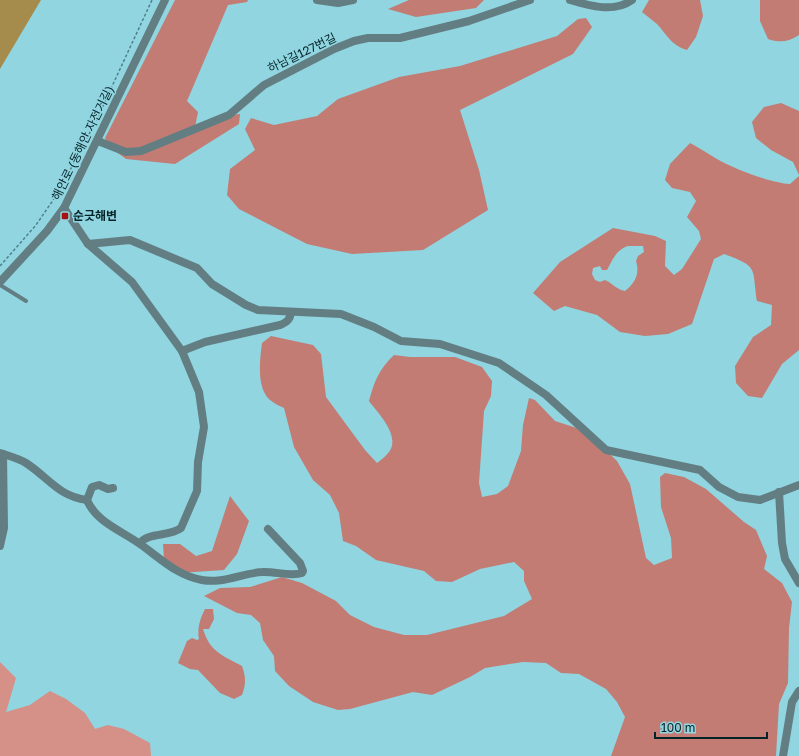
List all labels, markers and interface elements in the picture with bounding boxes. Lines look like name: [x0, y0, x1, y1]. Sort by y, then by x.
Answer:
street label: 하남길127번길: [265, 30, 338, 76]
street label: 해안로 (동해안 자전거길): [48, 83, 117, 202]
place label: 순긋해변: [73, 208, 117, 223]
marker: 순긋해변: [60, 211, 70, 221]
scale bar: [655, 714, 767, 740]
text: 100 m: [661, 720, 695, 735]

